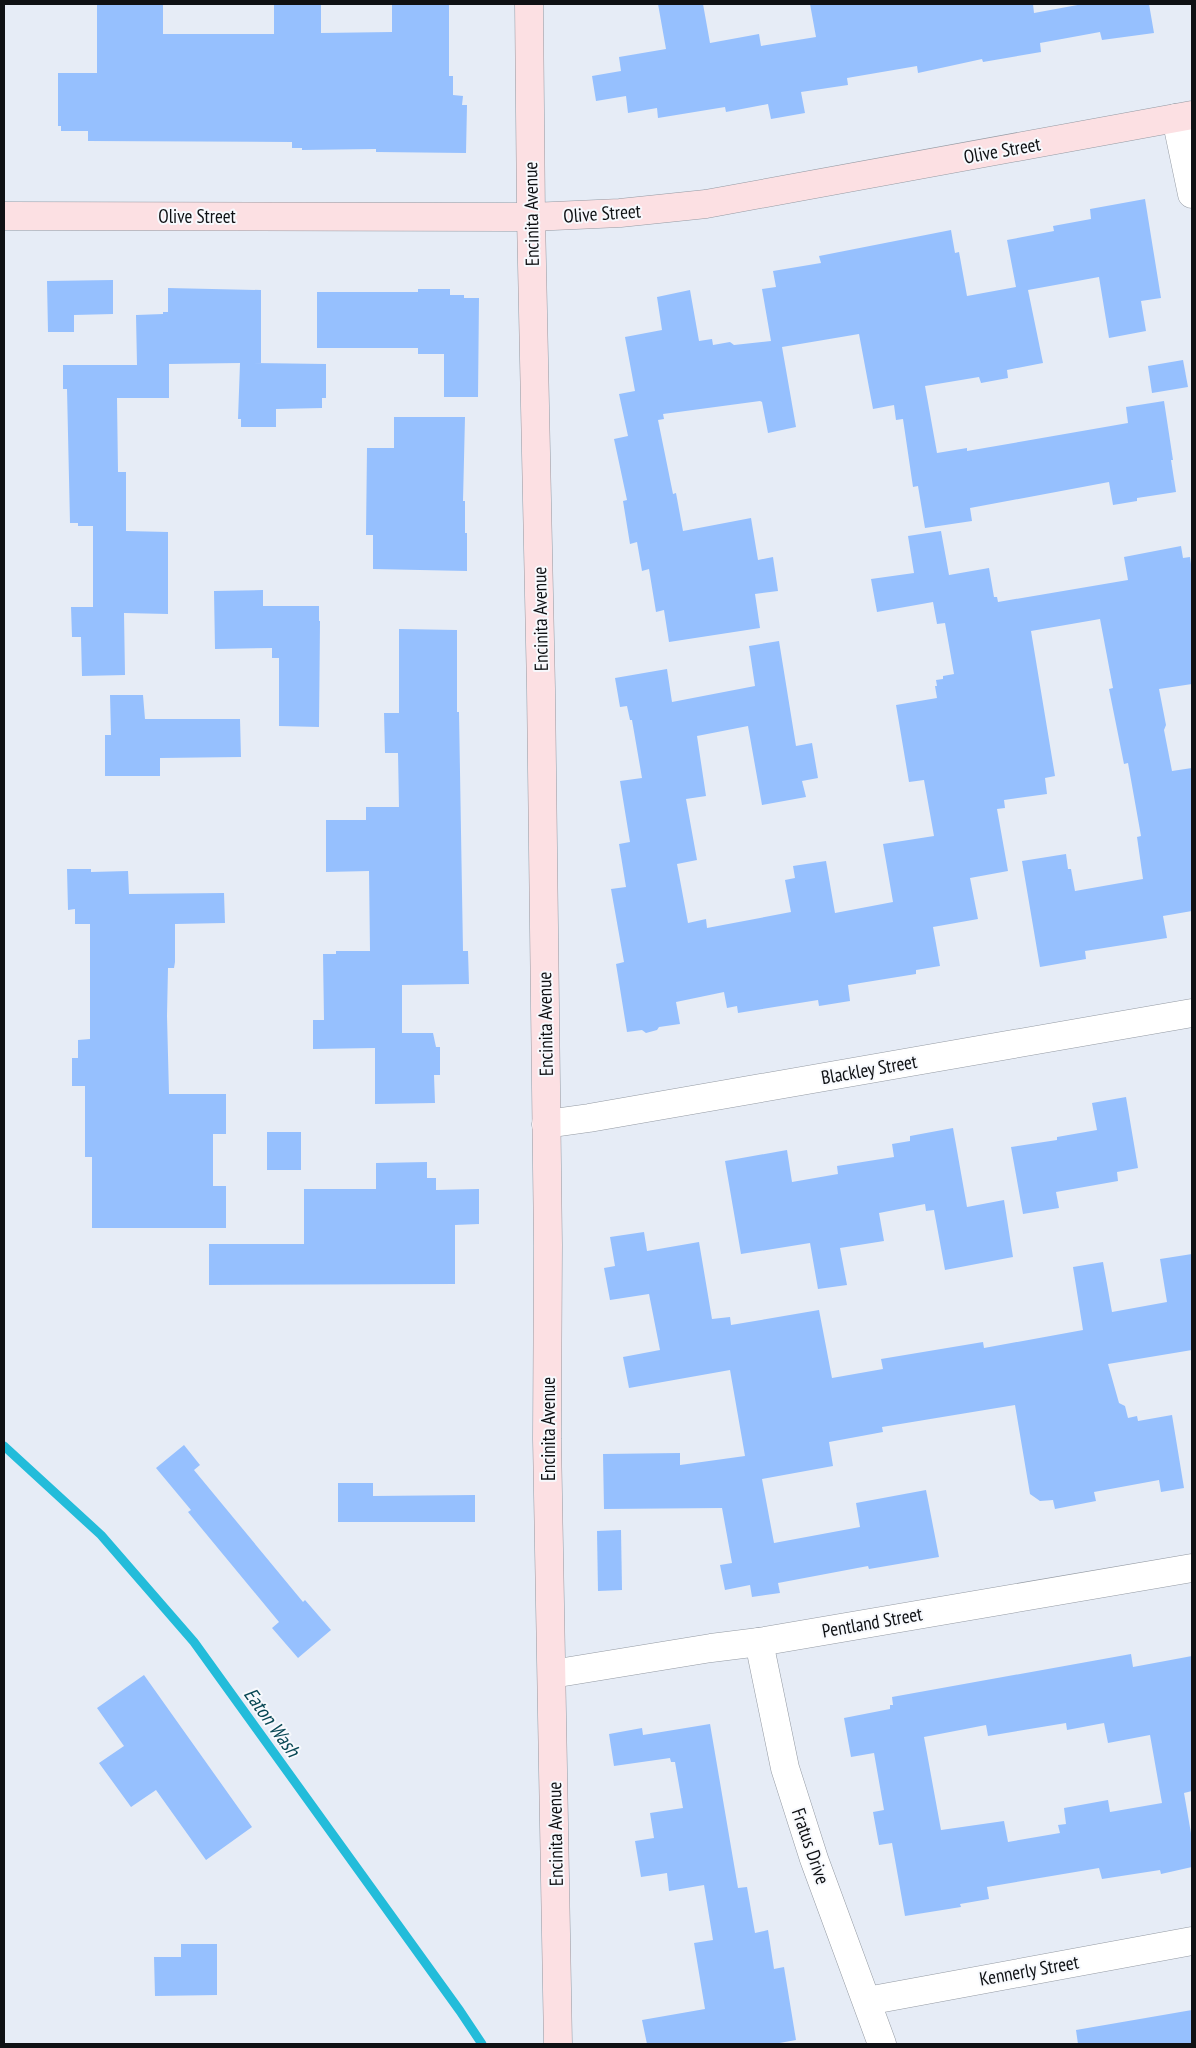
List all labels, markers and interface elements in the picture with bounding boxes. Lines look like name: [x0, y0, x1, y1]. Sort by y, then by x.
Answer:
street label: Olive Street: [962, 131, 1043, 169]
street label: Encinita Avenue: [518, 162, 544, 266]
street label: Olive Street: [562, 198, 642, 228]
street label: Olive Street: [158, 204, 237, 228]
street label: Encinita Avenue: [527, 567, 553, 671]
street label: Encinita Avenue: [532, 972, 558, 1076]
street label: Blackley Street: [819, 1049, 920, 1089]
street label: Encinita Avenue: [536, 1377, 560, 1481]
street label: Pentland Street: [820, 1601, 925, 1643]
water label: Eaton Wash: [238, 1682, 307, 1763]
street label: Encinita Avenue: [542, 1782, 568, 1886]
street label: Fratus Drive: [787, 1805, 835, 1887]
street label: Kennerly Street: [977, 1949, 1081, 1991]

